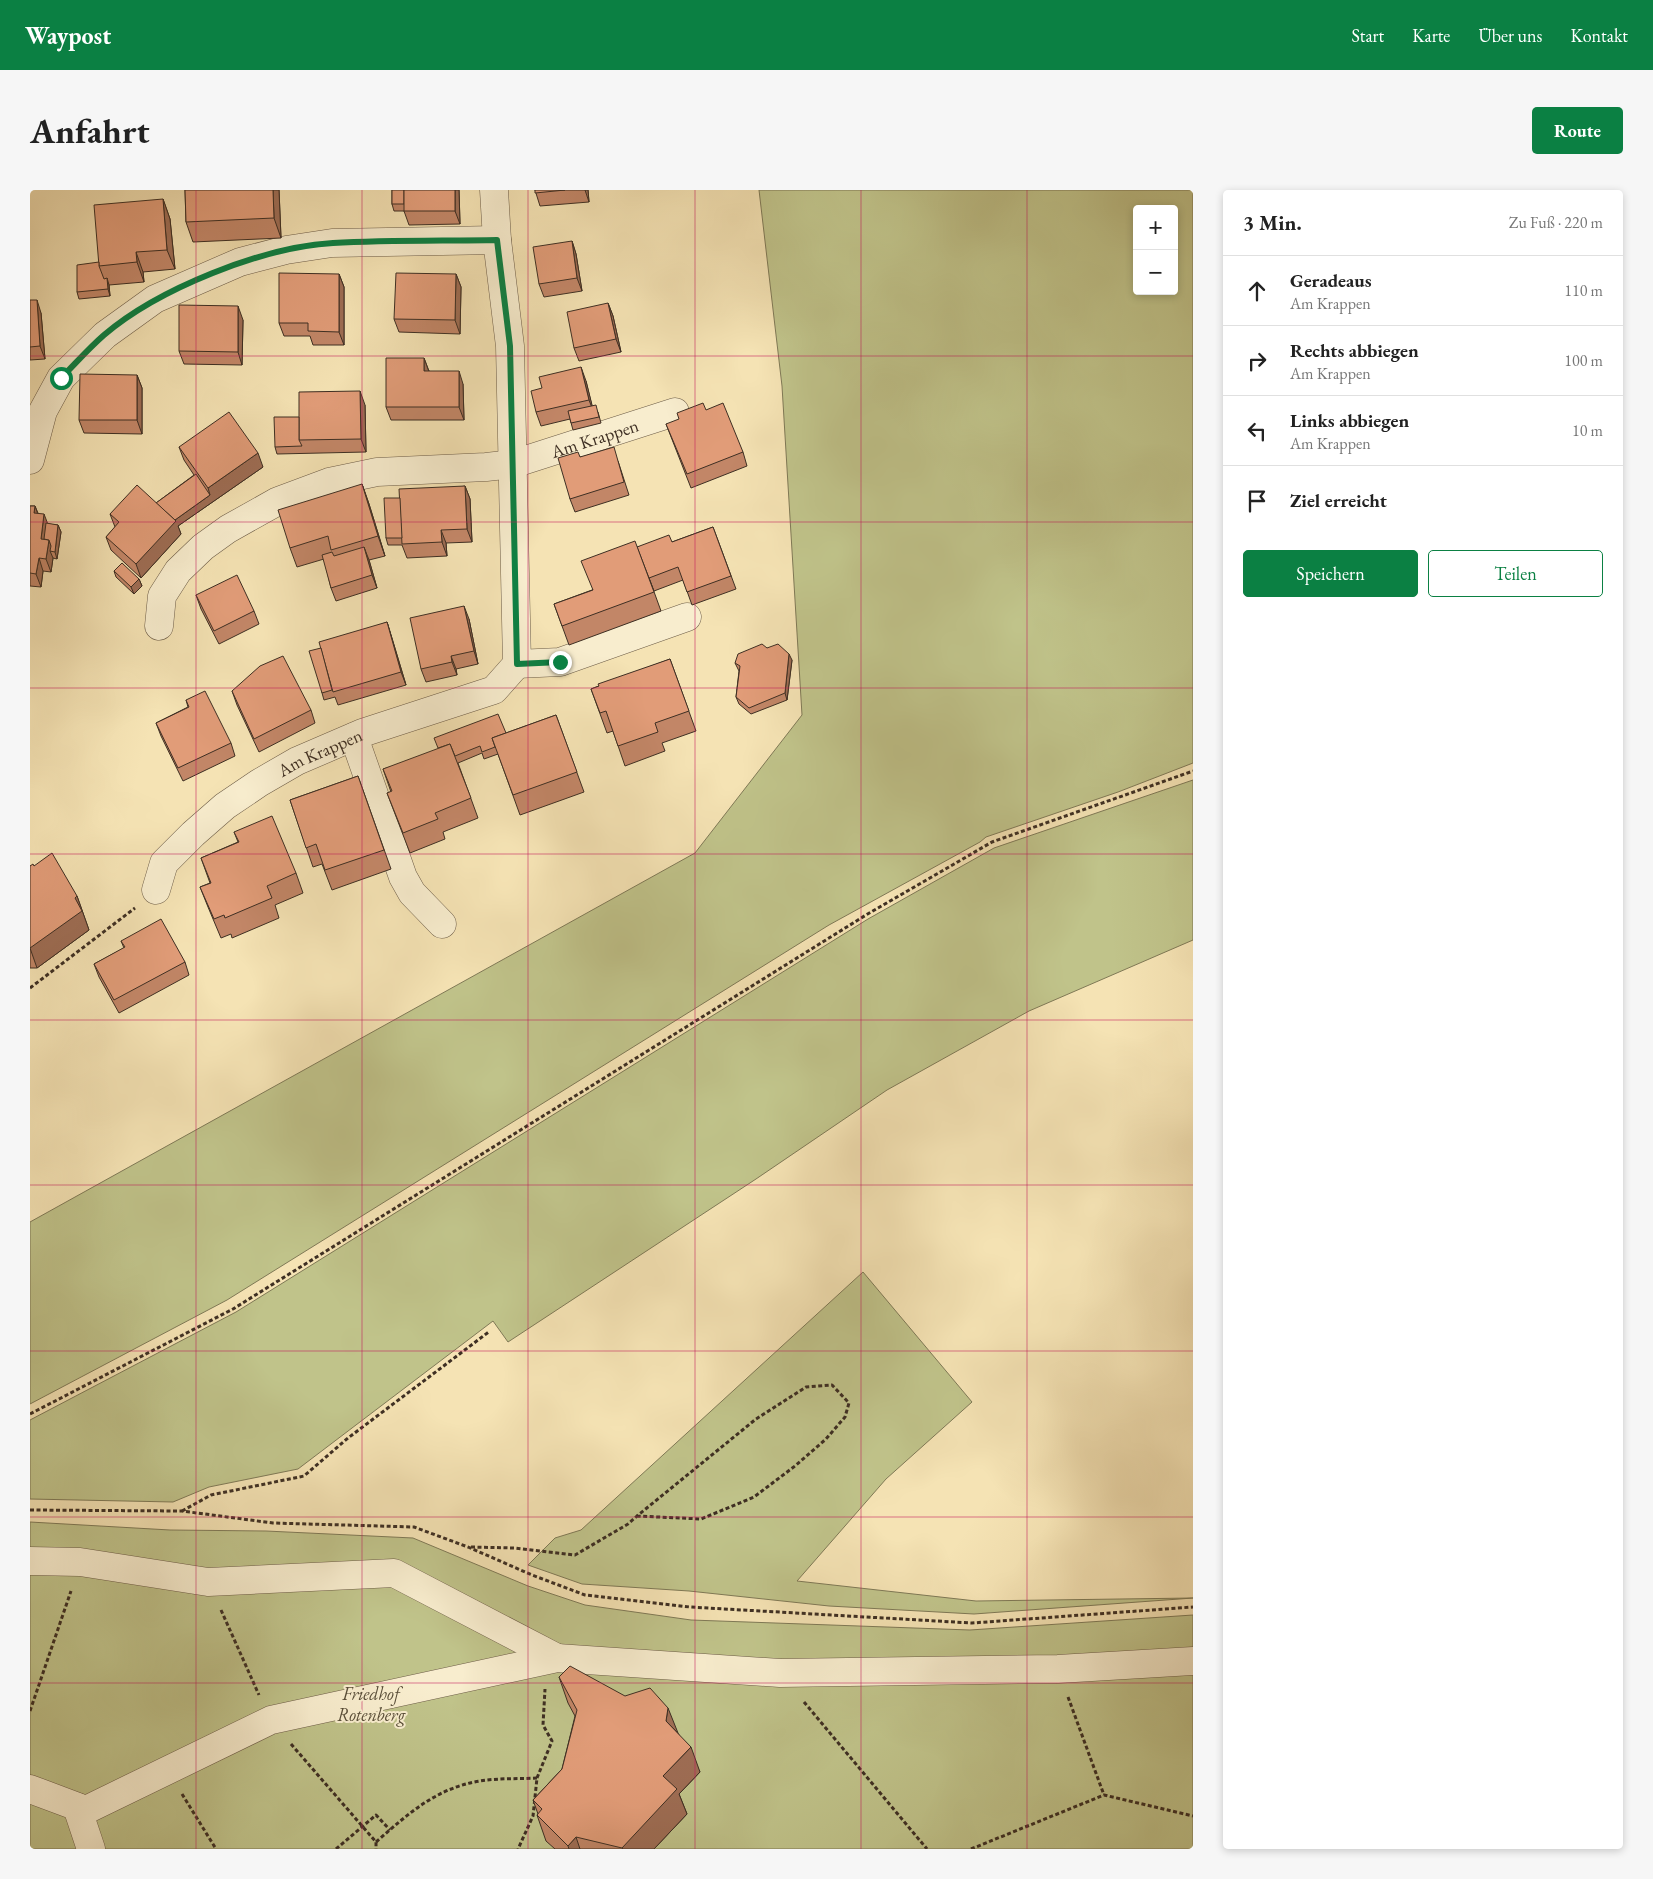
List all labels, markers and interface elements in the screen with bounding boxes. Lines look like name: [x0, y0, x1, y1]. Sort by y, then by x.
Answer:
text: Waypost: [25, 20, 111, 51]
text: Start: [1351, 24, 1384, 47]
text: Karte: [1412, 24, 1450, 47]
text: Über uns: [1478, 24, 1542, 47]
text: Kontakt: [1570, 24, 1628, 47]
button: Route: [1532, 107, 1623, 154]
text: Anfahrt: [30, 108, 150, 153]
map controls: [1133, 205, 1178, 295]
button: +: [1133, 205, 1178, 250]
text: 3 Min.: [1243, 209, 1302, 236]
text: Zu Fuß · 220 m: [1509, 212, 1603, 233]
button: −: [1133, 250, 1178, 295]
text: Geradeaus: [1290, 268, 1372, 293]
icon: ahead: [1243, 277, 1271, 305]
text: 110 m: [1564, 280, 1603, 301]
text: Am Krappen: [1290, 293, 1371, 314]
text: Rechts abbiegen: [1290, 338, 1419, 363]
icon: right: [1243, 347, 1271, 375]
text: 100 m: [1564, 350, 1603, 371]
text: Am Krappen: [1290, 363, 1371, 384]
route start: [50, 367, 73, 390]
text: Links abbiegen: [1290, 408, 1409, 433]
street label: Am Krappen: [547, 413, 642, 463]
icon: left: [1243, 417, 1271, 445]
text: 10 m: [1572, 420, 1603, 441]
text: Am Krappen: [1290, 433, 1371, 454]
icon: arrive: [1243, 487, 1271, 515]
text: Ziel erreicht: [1290, 488, 1387, 513]
button: Speichern: [1243, 550, 1418, 597]
button: Teilen: [1428, 550, 1603, 597]
route end: [549, 651, 572, 674]
street label: Am Krappen: [272, 723, 366, 782]
park label: Friedhof Rotenberg: [337, 1682, 406, 1727]

